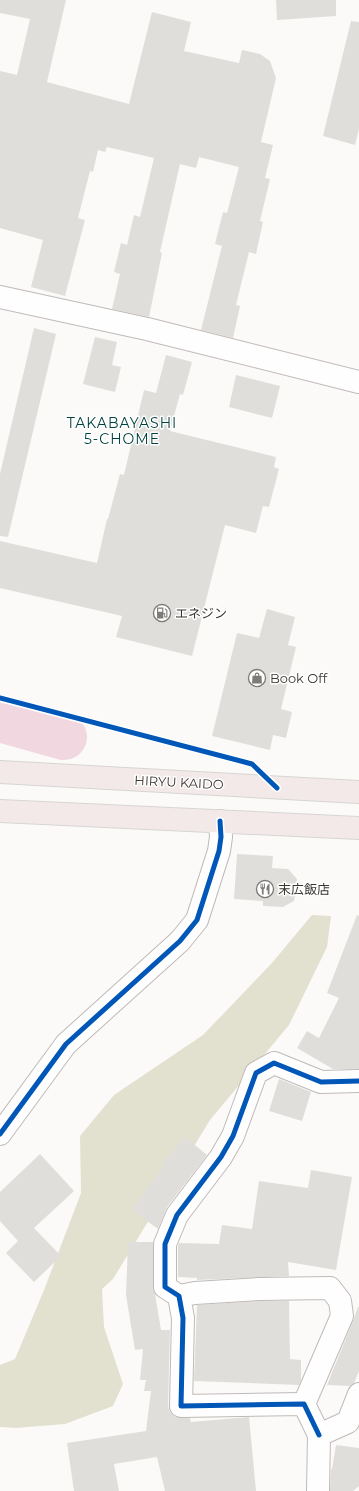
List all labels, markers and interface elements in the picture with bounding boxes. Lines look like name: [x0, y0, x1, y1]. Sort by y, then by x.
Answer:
district label: TAKABAYASHI 5-CHOME: [67, 414, 177, 448]
fuel station icon: エネジン: [152, 603, 172, 623]
place label: エネジン: [175, 605, 227, 621]
shop icon: Book Off: [247, 668, 267, 688]
place label: Book Off: [270, 670, 328, 686]
street label: HIRYU KAIDO: [134, 772, 224, 792]
restaurant icon: 末広飯店: [255, 879, 275, 899]
place label: 末広飯店: [278, 881, 330, 897]

